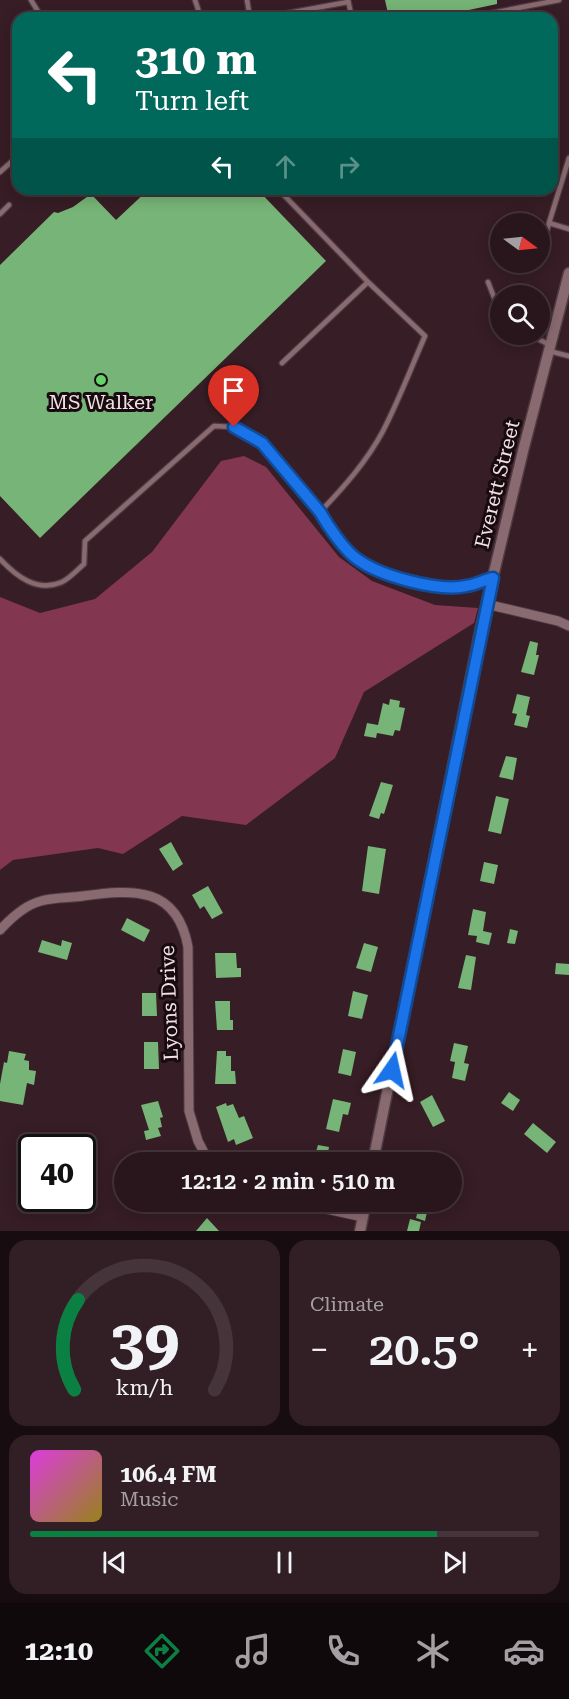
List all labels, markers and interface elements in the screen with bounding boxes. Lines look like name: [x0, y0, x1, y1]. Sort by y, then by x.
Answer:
text: 310 m: [135, 35, 257, 84]
icon: left: [36, 36, 114, 114]
text: Turn left: [135, 85, 249, 117]
icon: left: [206, 150, 239, 183]
icon: ahead: [269, 150, 302, 183]
icon: right: [332, 150, 365, 183]
north arrow: [490, 213, 550, 273]
map controls: [490, 213, 550, 345]
button: search: [490, 285, 550, 345]
pin: [208, 365, 259, 427]
marker: MS Walker: [94, 373, 108, 387]
icon: arrive: [217, 374, 250, 407]
place label: MS Walker: [49, 390, 153, 414]
street label: Everett Street: [469, 417, 525, 551]
street label: Lyons Drive: [155, 945, 183, 1061]
position arrow: [360, 1038, 424, 1102]
speed limit sign: 40: [18, 1134, 96, 1212]
text: 12:12 · 2 min · 510 m: [181, 1169, 395, 1194]
text: Climate: [310, 1292, 384, 1316]
text: 39: [110, 1306, 179, 1379]
text: 20.5°: [369, 1323, 480, 1376]
text: −: [310, 1330, 328, 1369]
text: +: [521, 1330, 539, 1369]
text: km/h: [116, 1375, 173, 1400]
text: 106.4 FM: [120, 1462, 217, 1487]
text: Music: [120, 1487, 179, 1511]
icon: previous: [98, 1546, 131, 1579]
icon: pause: [268, 1546, 301, 1579]
icon: next: [438, 1546, 471, 1579]
icon: directions: [141, 1630, 183, 1672]
icon: music: [232, 1630, 274, 1672]
icon: phone: [322, 1630, 364, 1672]
icon: climate: [412, 1630, 454, 1672]
icon: car: [503, 1630, 545, 1672]
text: 12:10: [24, 1635, 93, 1667]

